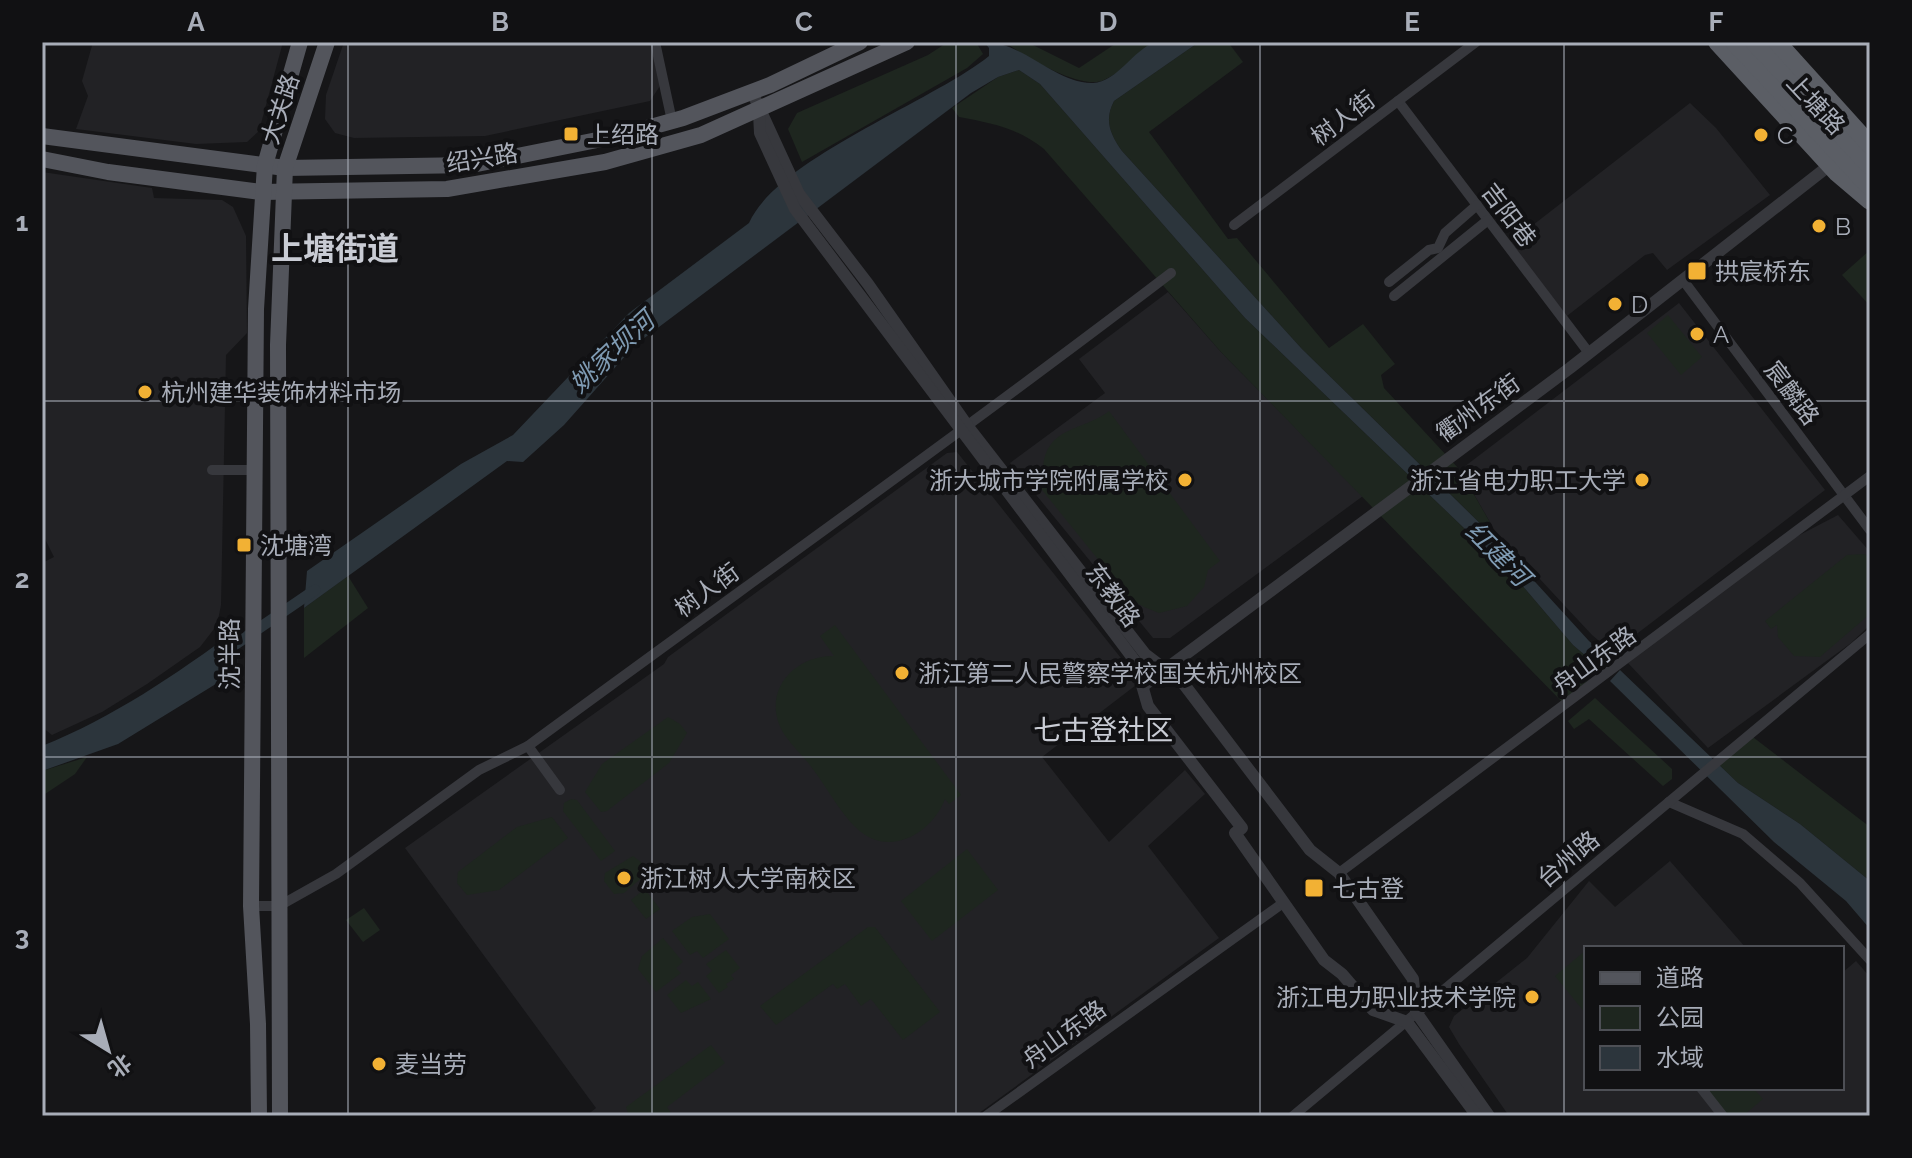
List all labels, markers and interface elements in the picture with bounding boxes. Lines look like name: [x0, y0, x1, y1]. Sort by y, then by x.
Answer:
text: A: [187, 7, 205, 37]
text: B: [491, 7, 509, 37]
text: C: [795, 7, 813, 37]
text: D: [1099, 7, 1117, 37]
text: E: [1404, 7, 1420, 37]
text: F: [1709, 7, 1724, 37]
street label: 上塘路: [1781, 68, 1851, 140]
street label: 大关路: [255, 70, 305, 148]
street label: 树人街: [1306, 85, 1380, 151]
place label: 上绍路: [587, 120, 659, 149]
place label: C: [1777, 121, 1793, 150]
marker: 上绍路: [562, 125, 580, 143]
marker: C: [1752, 126, 1770, 144]
street label: 绍兴路: [444, 138, 520, 178]
street label: 吉阳巷: [1476, 178, 1542, 252]
text: 1: [16, 207, 29, 237]
place label: B: [1835, 212, 1851, 241]
marker: B: [1810, 217, 1828, 235]
district label: 上塘街道: [271, 230, 399, 267]
place label: 拱宸桥东: [1715, 257, 1811, 286]
marker: 拱宸桥东: [1686, 260, 1708, 282]
place label: D: [1631, 290, 1648, 319]
marker: D: [1606, 295, 1624, 313]
water label: 姚家坝河: [564, 302, 664, 398]
place label: A: [1713, 320, 1729, 349]
marker: A: [1688, 325, 1706, 343]
street label: 宸麟路: [1759, 356, 1825, 430]
street label: 衢州东街: [1431, 368, 1525, 448]
place label: 杭州建华装饰材料市场: [161, 378, 401, 407]
marker: 杭州建华装饰材料市场: [136, 383, 154, 401]
place label: 浙大城市学院附属学校: [929, 466, 1169, 495]
place label: 浙江省电力职工大学: [1410, 466, 1626, 495]
marker: 浙大城市学院附属学校: [1176, 471, 1194, 489]
marker: 浙江省电力职工大学: [1633, 471, 1651, 489]
water label: 红建河: [1460, 516, 1540, 596]
place label: 沈塘湾: [260, 531, 332, 560]
marker: 沈塘湾: [235, 536, 253, 554]
street label: 树人街: [669, 557, 745, 623]
street label: 东教路: [1080, 558, 1146, 632]
text: 2: [15, 564, 29, 594]
street label: 沈半路: [215, 618, 244, 690]
street label: 舟山东路: [1547, 620, 1641, 700]
place label: 浙江第二人民警察学校国关杭州校区: [918, 659, 1302, 688]
marker: 浙江第二人民警察学校国关杭州校区: [893, 664, 911, 682]
district label: 七古登社区: [1033, 714, 1173, 747]
street label: 台州路: [1531, 825, 1605, 893]
place label: 浙江树人大学南校区: [640, 864, 856, 893]
marker: 浙江树人大学南校区: [615, 869, 633, 887]
place label: 七古登: [1332, 874, 1404, 903]
marker: 七古登: [1303, 877, 1325, 899]
text: 3: [15, 921, 29, 951]
legend: [1584, 946, 1844, 1090]
text: 道路: [1656, 963, 1704, 992]
place label: 浙江电力职业技术学院: [1276, 983, 1516, 1012]
marker: 浙江电力职业技术学院: [1523, 988, 1541, 1006]
street label: 舟山东路: [1017, 994, 1111, 1074]
text: 公园: [1656, 1003, 1704, 1032]
north arrow: [68, 1010, 148, 1090]
text: 水域: [1656, 1043, 1704, 1072]
text: 北: [103, 1049, 137, 1083]
place label: 麦当劳: [395, 1050, 467, 1079]
marker: 麦当劳: [370, 1055, 388, 1073]

